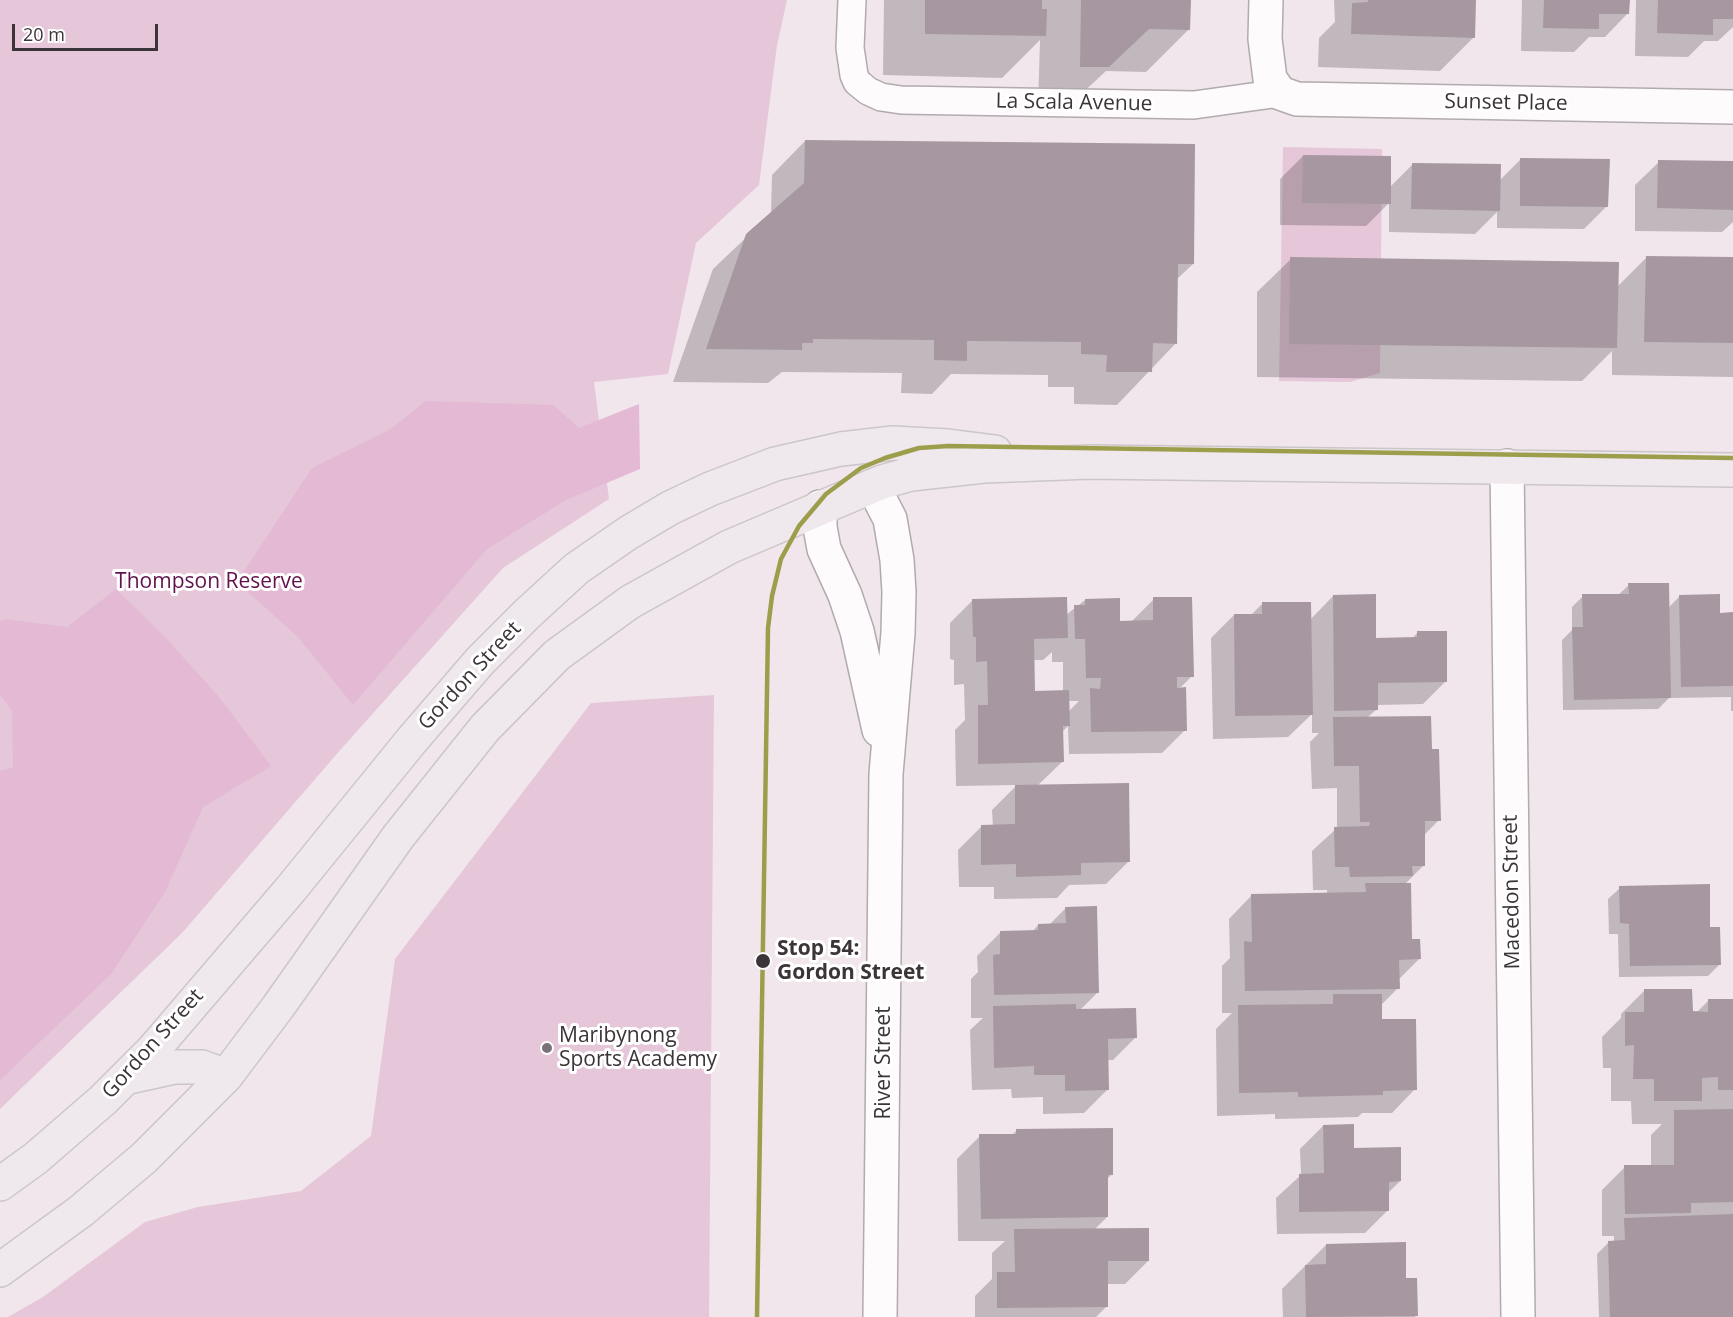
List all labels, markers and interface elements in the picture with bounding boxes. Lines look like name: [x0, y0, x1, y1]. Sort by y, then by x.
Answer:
scale bar: [15, 12, 160, 50]
text: 20 m: [23, 22, 65, 46]
street label: La Scala Avenue: [995, 89, 1153, 117]
street label: Sunset Place: [1444, 89, 1568, 117]
park label: Thompson Reserve: [115, 569, 303, 595]
street label: Gordon Street: [413, 617, 527, 735]
street label: Macedon Street: [1498, 814, 1526, 970]
place label: Stop 54: Gordon Street: [777, 936, 924, 986]
marker: Stop 54: Gordon Street: [754, 952, 772, 970]
street label: Gordon Street: [97, 984, 209, 1104]
street label: River Street: [871, 1006, 897, 1120]
place label: Maribynong Sports Academy: [559, 1023, 717, 1073]
marker: Maribynong Sports Academy: [540, 1041, 554, 1055]

